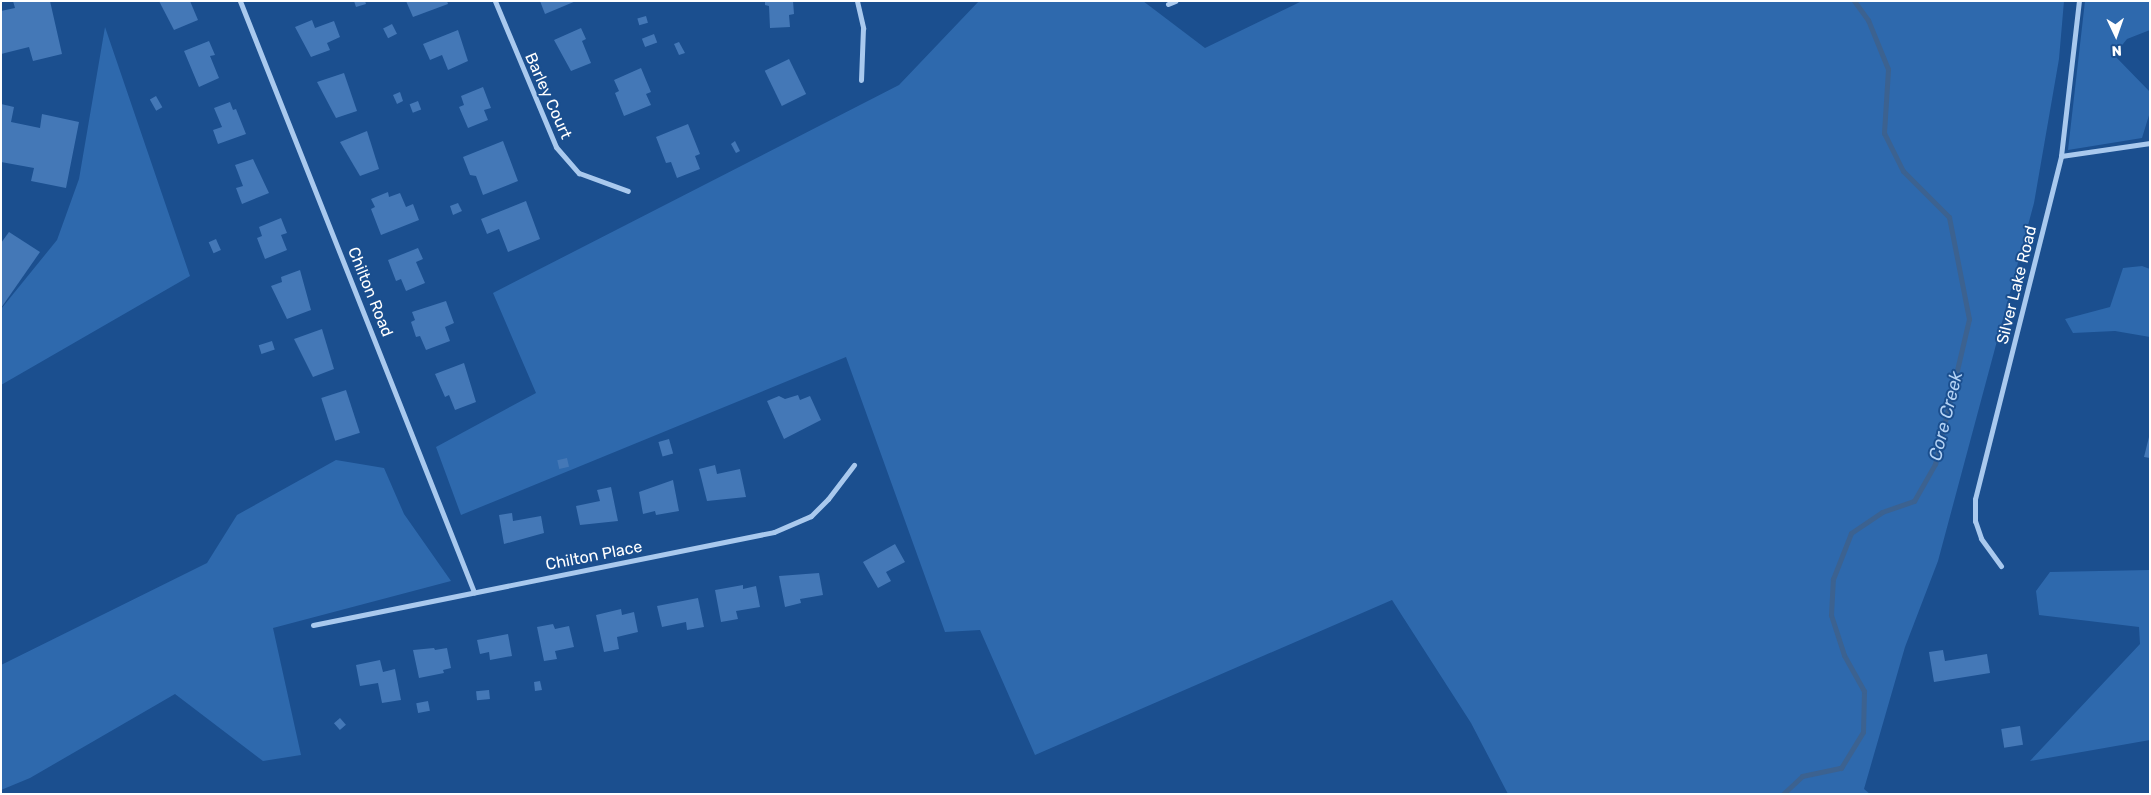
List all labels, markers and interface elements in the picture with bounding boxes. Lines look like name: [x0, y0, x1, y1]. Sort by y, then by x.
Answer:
north arrow: [2091, 10, 2141, 60]
text: N: [2111, 42, 2122, 59]
street label: Barley Court: [520, 50, 576, 142]
street label: Silver Lake Road: [1993, 224, 2041, 346]
street label: Chilton Road: [343, 244, 397, 340]
water label: Core Creek: [1924, 369, 1968, 463]
street label: Chilton Place: [544, 537, 644, 575]

